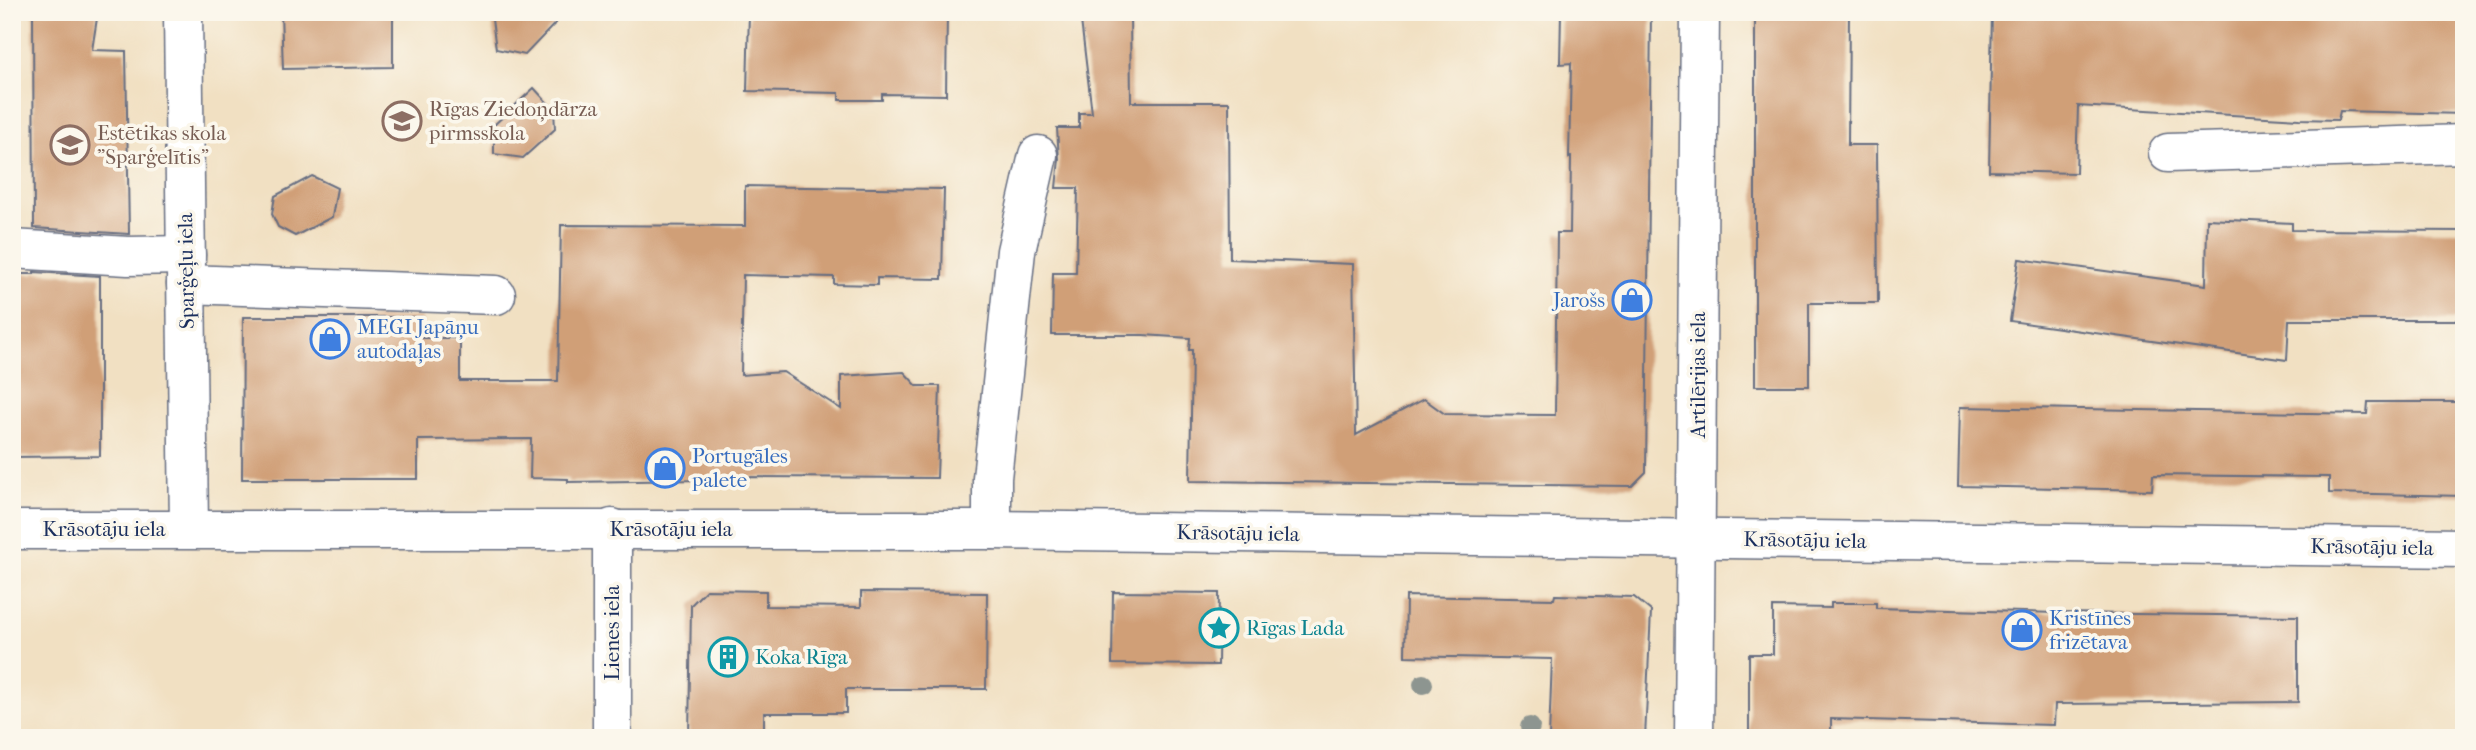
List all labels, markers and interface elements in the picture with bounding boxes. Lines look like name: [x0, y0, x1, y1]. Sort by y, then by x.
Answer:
place label: Rīgas Ziedoņdārza pirmsskola: [428, 97, 598, 145]
school or university icon: Rīgas Ziedoņdārza pirmsskola: [381, 100, 423, 142]
place label: Estētikas skola "Sparģelītis": [97, 121, 226, 169]
school or university icon: Estētikas skola "Sparģelītis": [49, 124, 91, 166]
street label: Sparģeļu iela: [173, 212, 200, 329]
shop icon: Jarošs: [1611, 279, 1653, 321]
place label: Jarošs: [1551, 288, 1605, 312]
street label: Artilērijas iela: [1686, 311, 1710, 439]
place label: MEGI Japāņu autodaļas: [357, 315, 479, 364]
shop icon: MEGI Japāņu autodaļas: [309, 318, 351, 360]
place label: Portugāles palete: [691, 444, 788, 492]
shop icon: Portugāles palete: [644, 447, 686, 489]
street label: Krāsotāju iela: [42, 517, 166, 541]
street label: Krāsotāju iela: [609, 517, 733, 541]
street label: Krāsotāju iela: [1176, 520, 1300, 546]
street label: Krāsotāju iela: [1743, 527, 1867, 553]
street label: Krāsotāju iela: [2310, 534, 2434, 560]
street label: Lienes iela: [600, 585, 624, 681]
place label: Kristīnes frizētava: [2049, 606, 2131, 654]
place icon: Rīgas Lada: [1198, 607, 1240, 649]
shop icon: Kristīnes frizētava: [2001, 609, 2043, 651]
place label: Rīgas Lada: [1246, 616, 1344, 640]
building icon: Koka Rīga: [707, 636, 749, 678]
place label: Koka Rīga: [755, 645, 848, 669]

